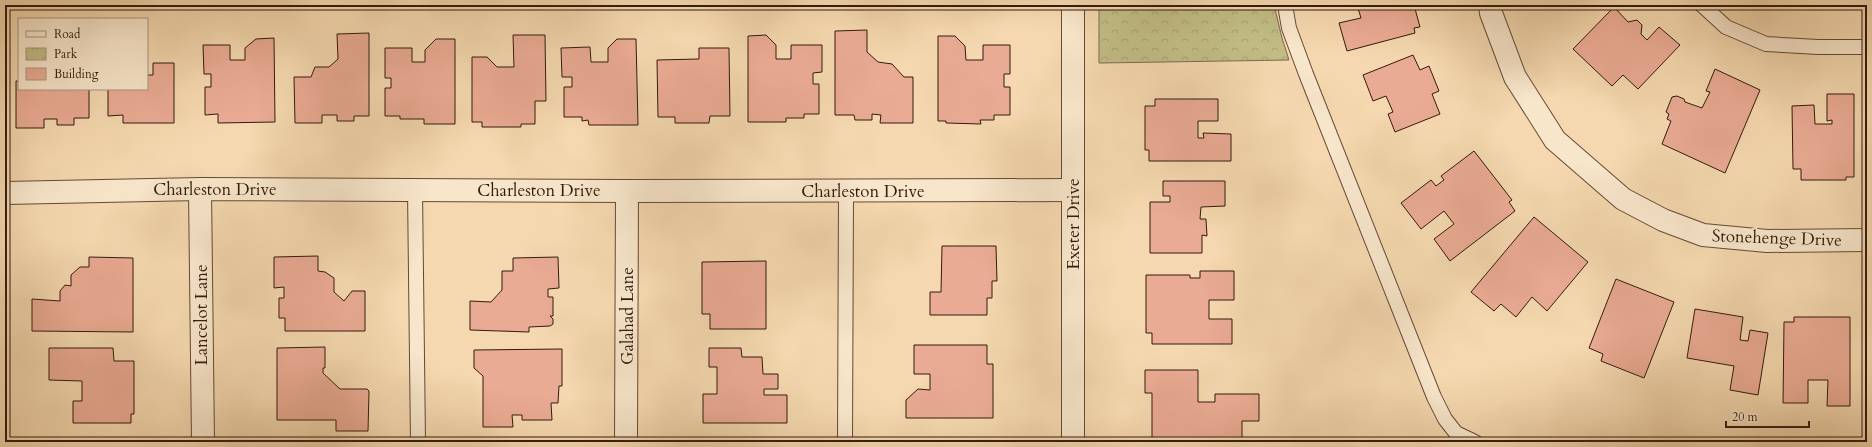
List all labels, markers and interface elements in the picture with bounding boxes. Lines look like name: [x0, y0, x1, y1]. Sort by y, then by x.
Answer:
legend: [18, 18, 148, 90]
text: Road: [54, 26, 81, 42]
text: Park: [54, 46, 78, 62]
text: Building: [54, 66, 99, 82]
street label: Charleston Drive: [153, 178, 277, 201]
street label: Exeter Drive: [1062, 178, 1085, 270]
street label: Charleston Drive: [477, 179, 601, 202]
street label: Charleston Drive: [801, 180, 925, 203]
street label: Stonehenge Drive: [1712, 224, 1842, 252]
street label: Lancelot Lane: [190, 264, 213, 366]
street label: Galahad Lane: [616, 267, 639, 365]
scale bar: [1726, 403, 1809, 429]
text: 20 m: [1732, 409, 1759, 425]

